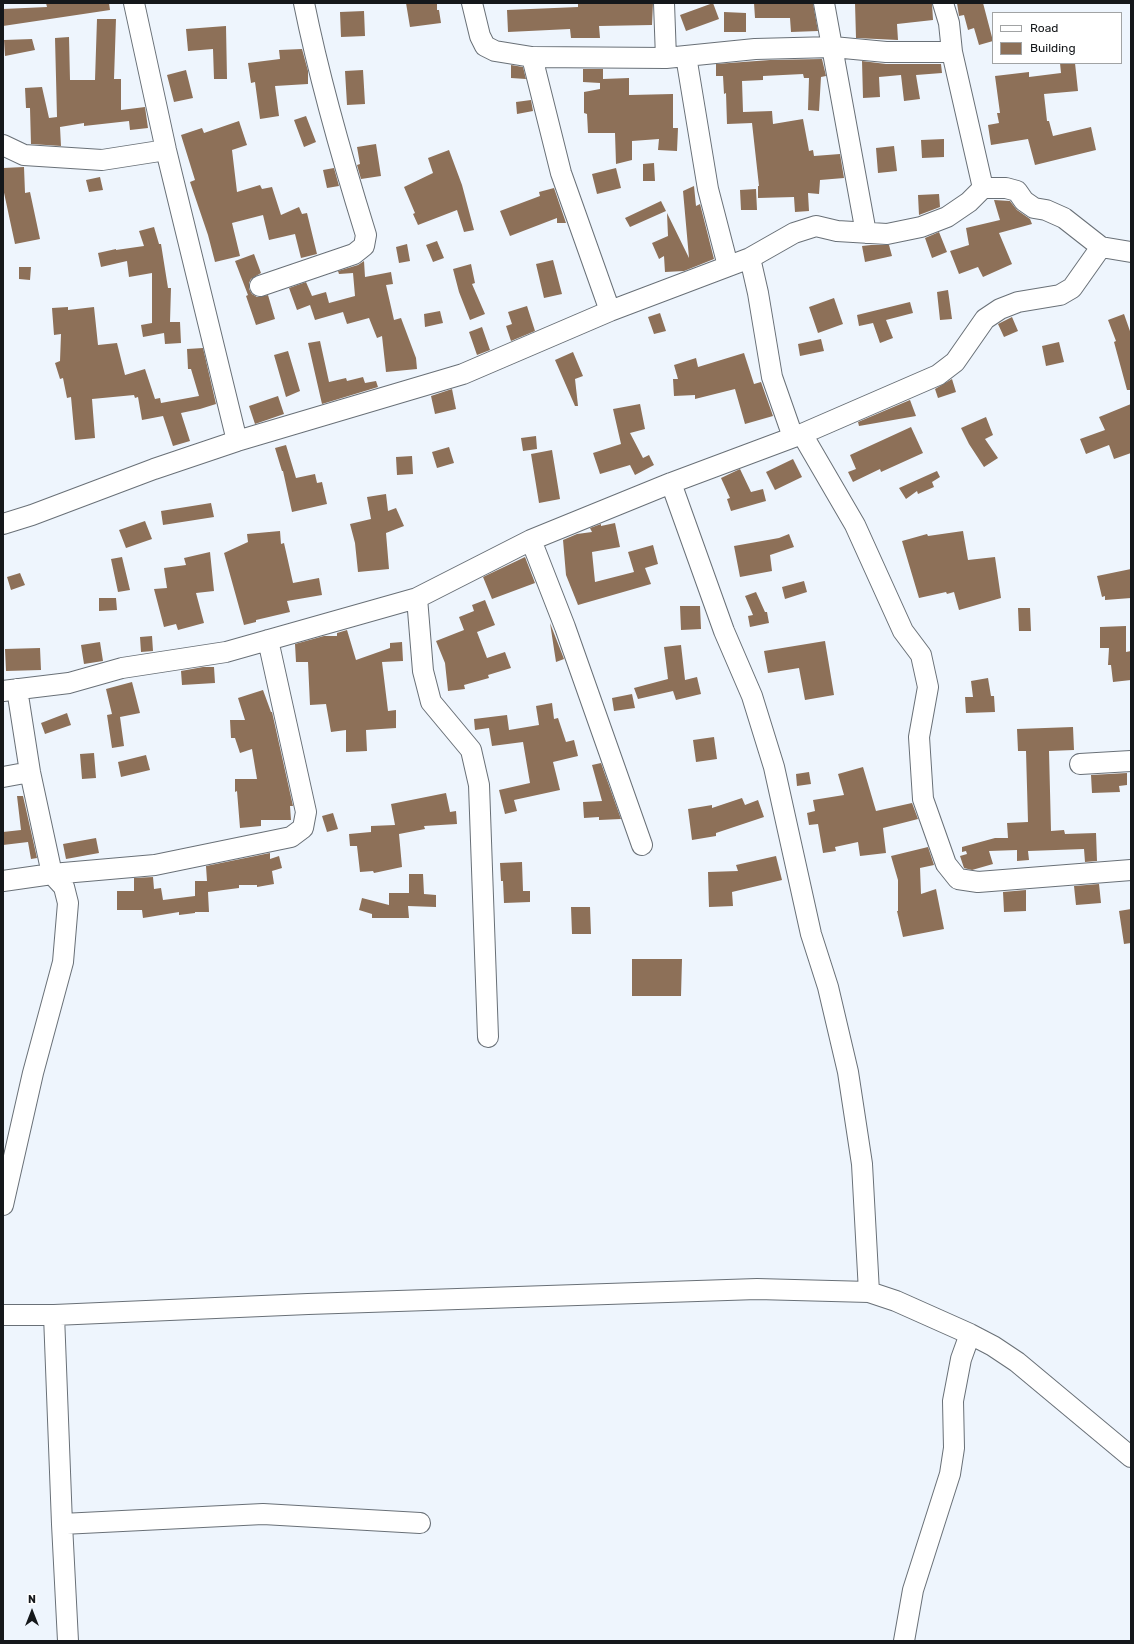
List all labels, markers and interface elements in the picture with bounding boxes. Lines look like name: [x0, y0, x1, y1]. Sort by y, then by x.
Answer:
legend: [992, 12, 1122, 64]
text: Road: [1030, 21, 1058, 35]
text: Building: [1030, 41, 1076, 55]
north arrow: [12, 1592, 52, 1632]
text: N: [28, 1593, 36, 1606]

